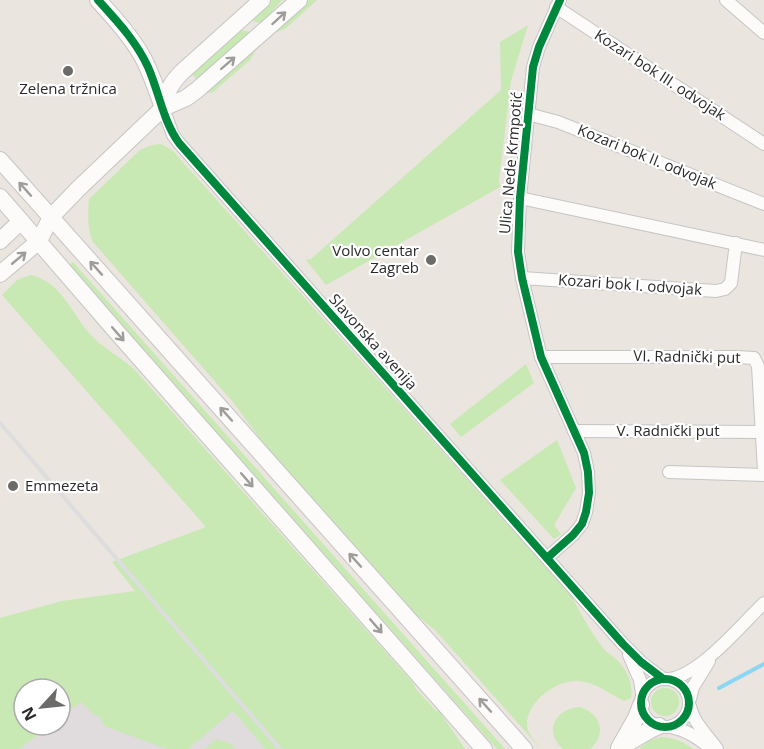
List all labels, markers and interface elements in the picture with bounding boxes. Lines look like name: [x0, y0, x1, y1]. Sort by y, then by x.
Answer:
one-way arrow: [271, 11, 286, 25]
street label: Kozari bok III. odvojak: [591, 24, 730, 124]
one-way arrow: [220, 56, 235, 70]
marker: Zelena tržnica: [61, 64, 75, 78]
place label: Zelena tržnica: [19, 78, 117, 98]
street label: Ulica Nede Krmpotić: [494, 91, 526, 235]
street label: Kozari bok II. odvojak: [575, 119, 720, 193]
one-way arrow: [18, 182, 32, 197]
place label: Volvo centar Zagreb: [332, 240, 419, 277]
one-way arrow: [11, 251, 27, 264]
marker: Volvo centar Zagreb: [424, 253, 438, 267]
one-way arrow: [89, 261, 103, 276]
street label: Kozari bok I. odvojak: [557, 269, 703, 299]
street label: Slavonska avenija: [325, 289, 422, 394]
one-way arrow: [111, 326, 125, 341]
street label: VI. Radnički put: [633, 345, 741, 367]
one-way arrow: [219, 407, 233, 422]
street label: V. Radnički put: [616, 420, 720, 440]
one-way arrow: [240, 472, 254, 487]
place label: Emmezeta: [25, 475, 99, 495]
marker: Emmezeta: [6, 479, 20, 493]
one-way arrow: [349, 552, 362, 568]
one-way arrow: [369, 618, 383, 633]
north arrow: [12, 677, 72, 737]
one-way arrow: [478, 698, 492, 713]
text: N: [16, 703, 41, 725]

